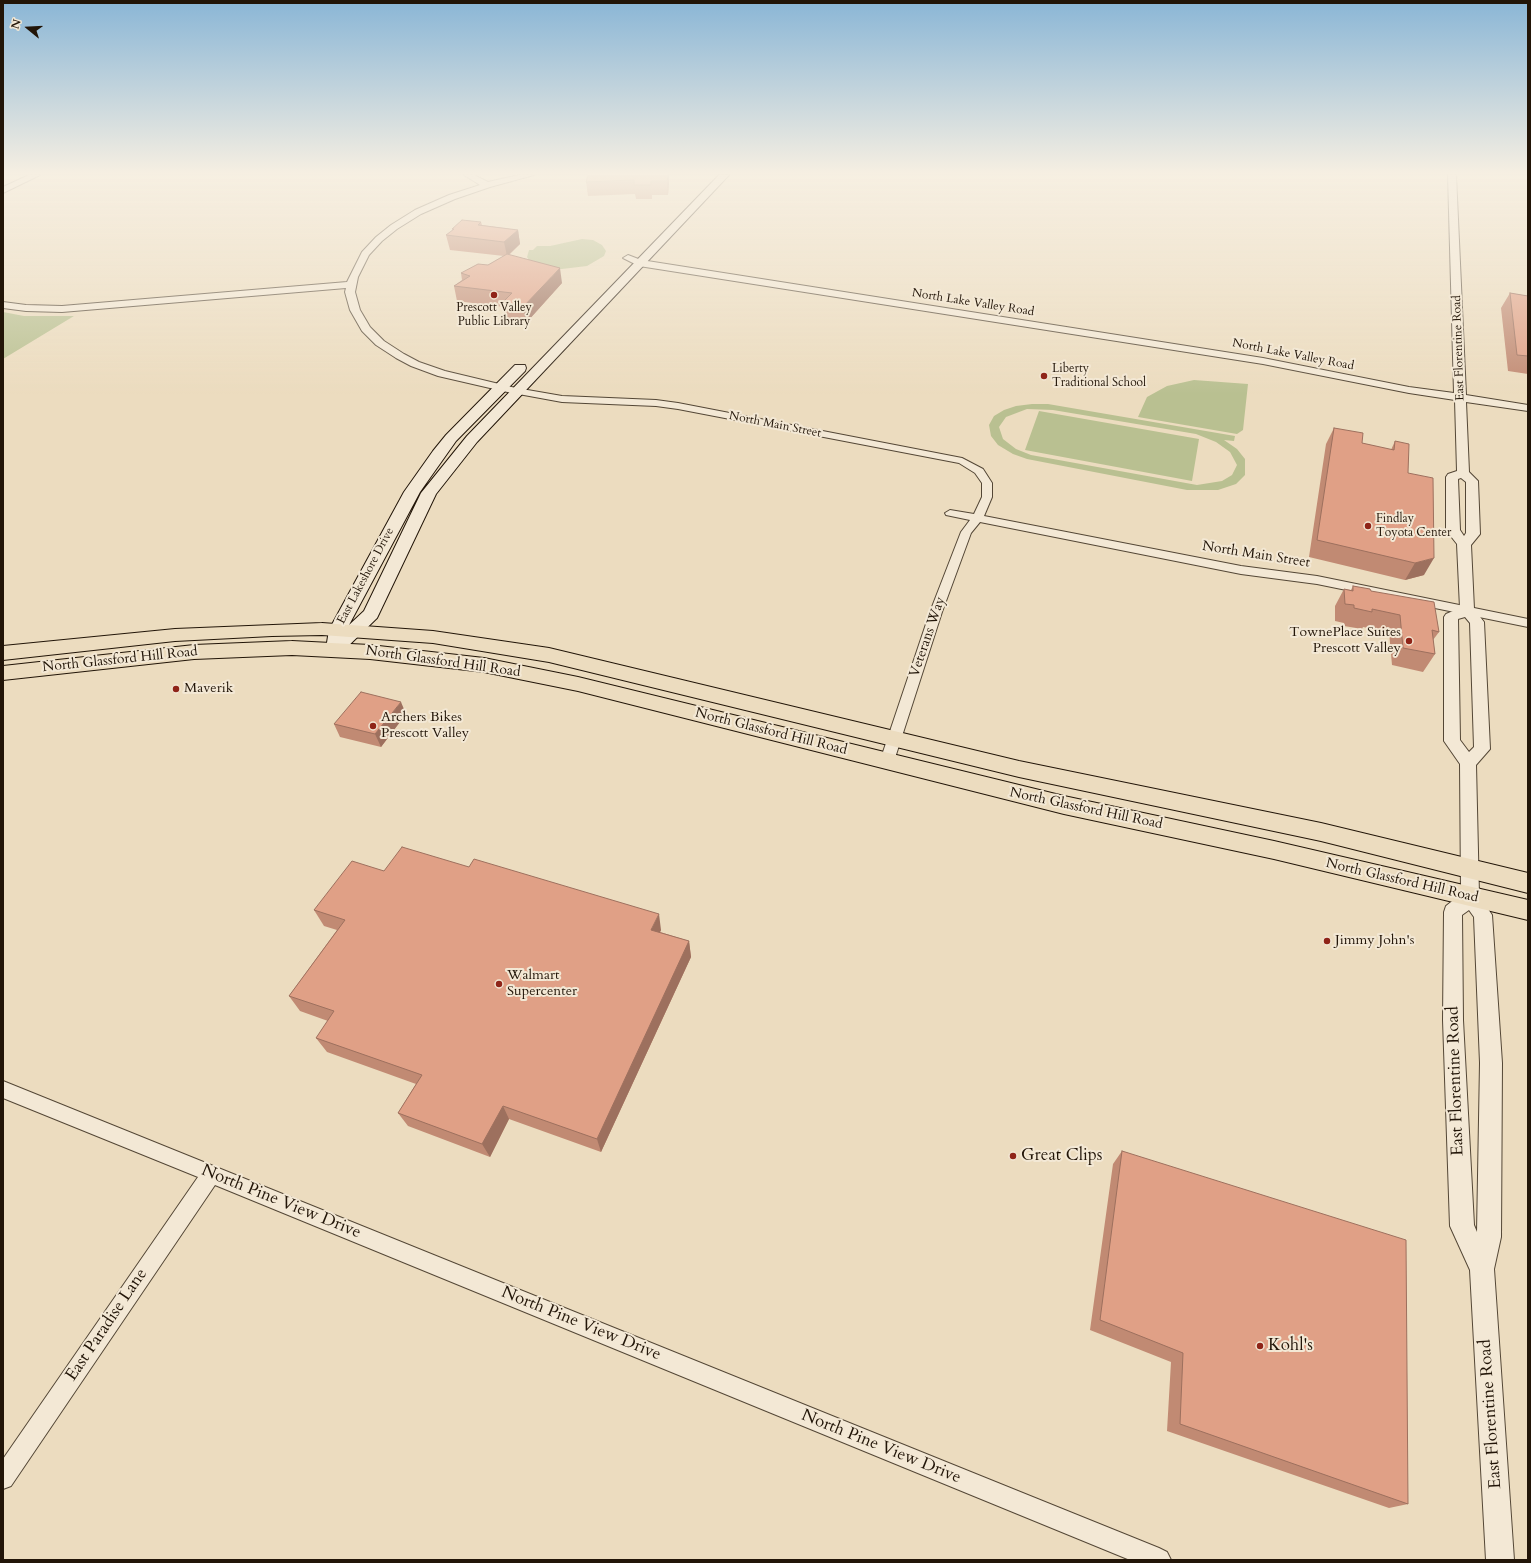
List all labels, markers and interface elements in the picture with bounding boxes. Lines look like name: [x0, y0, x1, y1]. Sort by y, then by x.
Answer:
north arrow: [8, 8, 48, 48]
text: N: [8, 17, 25, 31]
street label: North Lake Valley Road: [911, 286, 1035, 320]
marker: Prescott Valley Public Library: [489, 290, 499, 300]
street label: East Florentine Road: [1450, 295, 1468, 401]
place label: Prescott Valley Public Library: [456, 301, 532, 329]
street label: North Lake Valley Road: [1231, 336, 1355, 374]
place label: Liberty Traditional School: [1052, 362, 1146, 390]
marker: Liberty Traditional School: [1039, 371, 1049, 381]
street label: North Main Street: [728, 409, 822, 441]
place label: Findlay Toyota Center: [1376, 512, 1451, 540]
marker: Findlay Toyota Center: [1363, 521, 1373, 531]
street label: East Lakeshore Drive: [335, 525, 397, 627]
street label: North Main Street: [1201, 538, 1311, 572]
street label: Veterans Way: [906, 595, 950, 679]
place label: TownePlace Suites Prescott Valley: [1289, 625, 1401, 658]
marker: TownePlace Suites Prescott Valley: [1404, 636, 1414, 646]
street label: North Glassford Hill Road: [42, 643, 198, 677]
street label: North Glassford Hill Road: [365, 643, 521, 681]
place label: Maverik: [184, 681, 233, 697]
marker: Maverik: [171, 684, 181, 694]
street label: North Glassford Hill Road: [693, 705, 849, 759]
place label: Archers Bikes Prescott Valley: [381, 710, 469, 742]
marker: Archers Bikes Prescott Valley: [368, 721, 378, 731]
street label: North Glassford Hill Road: [1008, 785, 1164, 833]
street label: North Glassford Hill Road: [1324, 855, 1480, 907]
place label: Jimmy John's: [1335, 933, 1414, 949]
marker: Jimmy John's: [1322, 936, 1332, 946]
place label: Walmart Supercenter: [507, 968, 577, 1000]
marker: Walmart Supercenter: [494, 979, 504, 989]
street label: East Florentine Road: [1443, 1006, 1469, 1156]
place label: Great Clips: [1021, 1146, 1102, 1166]
marker: Great Clips: [1008, 1151, 1018, 1161]
street label: North Pine View Drive: [198, 1161, 364, 1243]
street label: East Paradise Lane: [62, 1265, 152, 1385]
street label: North Pine View Drive: [498, 1283, 664, 1365]
place label: Kohl's: [1268, 1336, 1313, 1356]
street label: East Florentine Road: [1476, 1339, 1506, 1489]
marker: Kohl's: [1255, 1341, 1265, 1351]
street label: North Pine View Drive: [798, 1406, 964, 1488]

